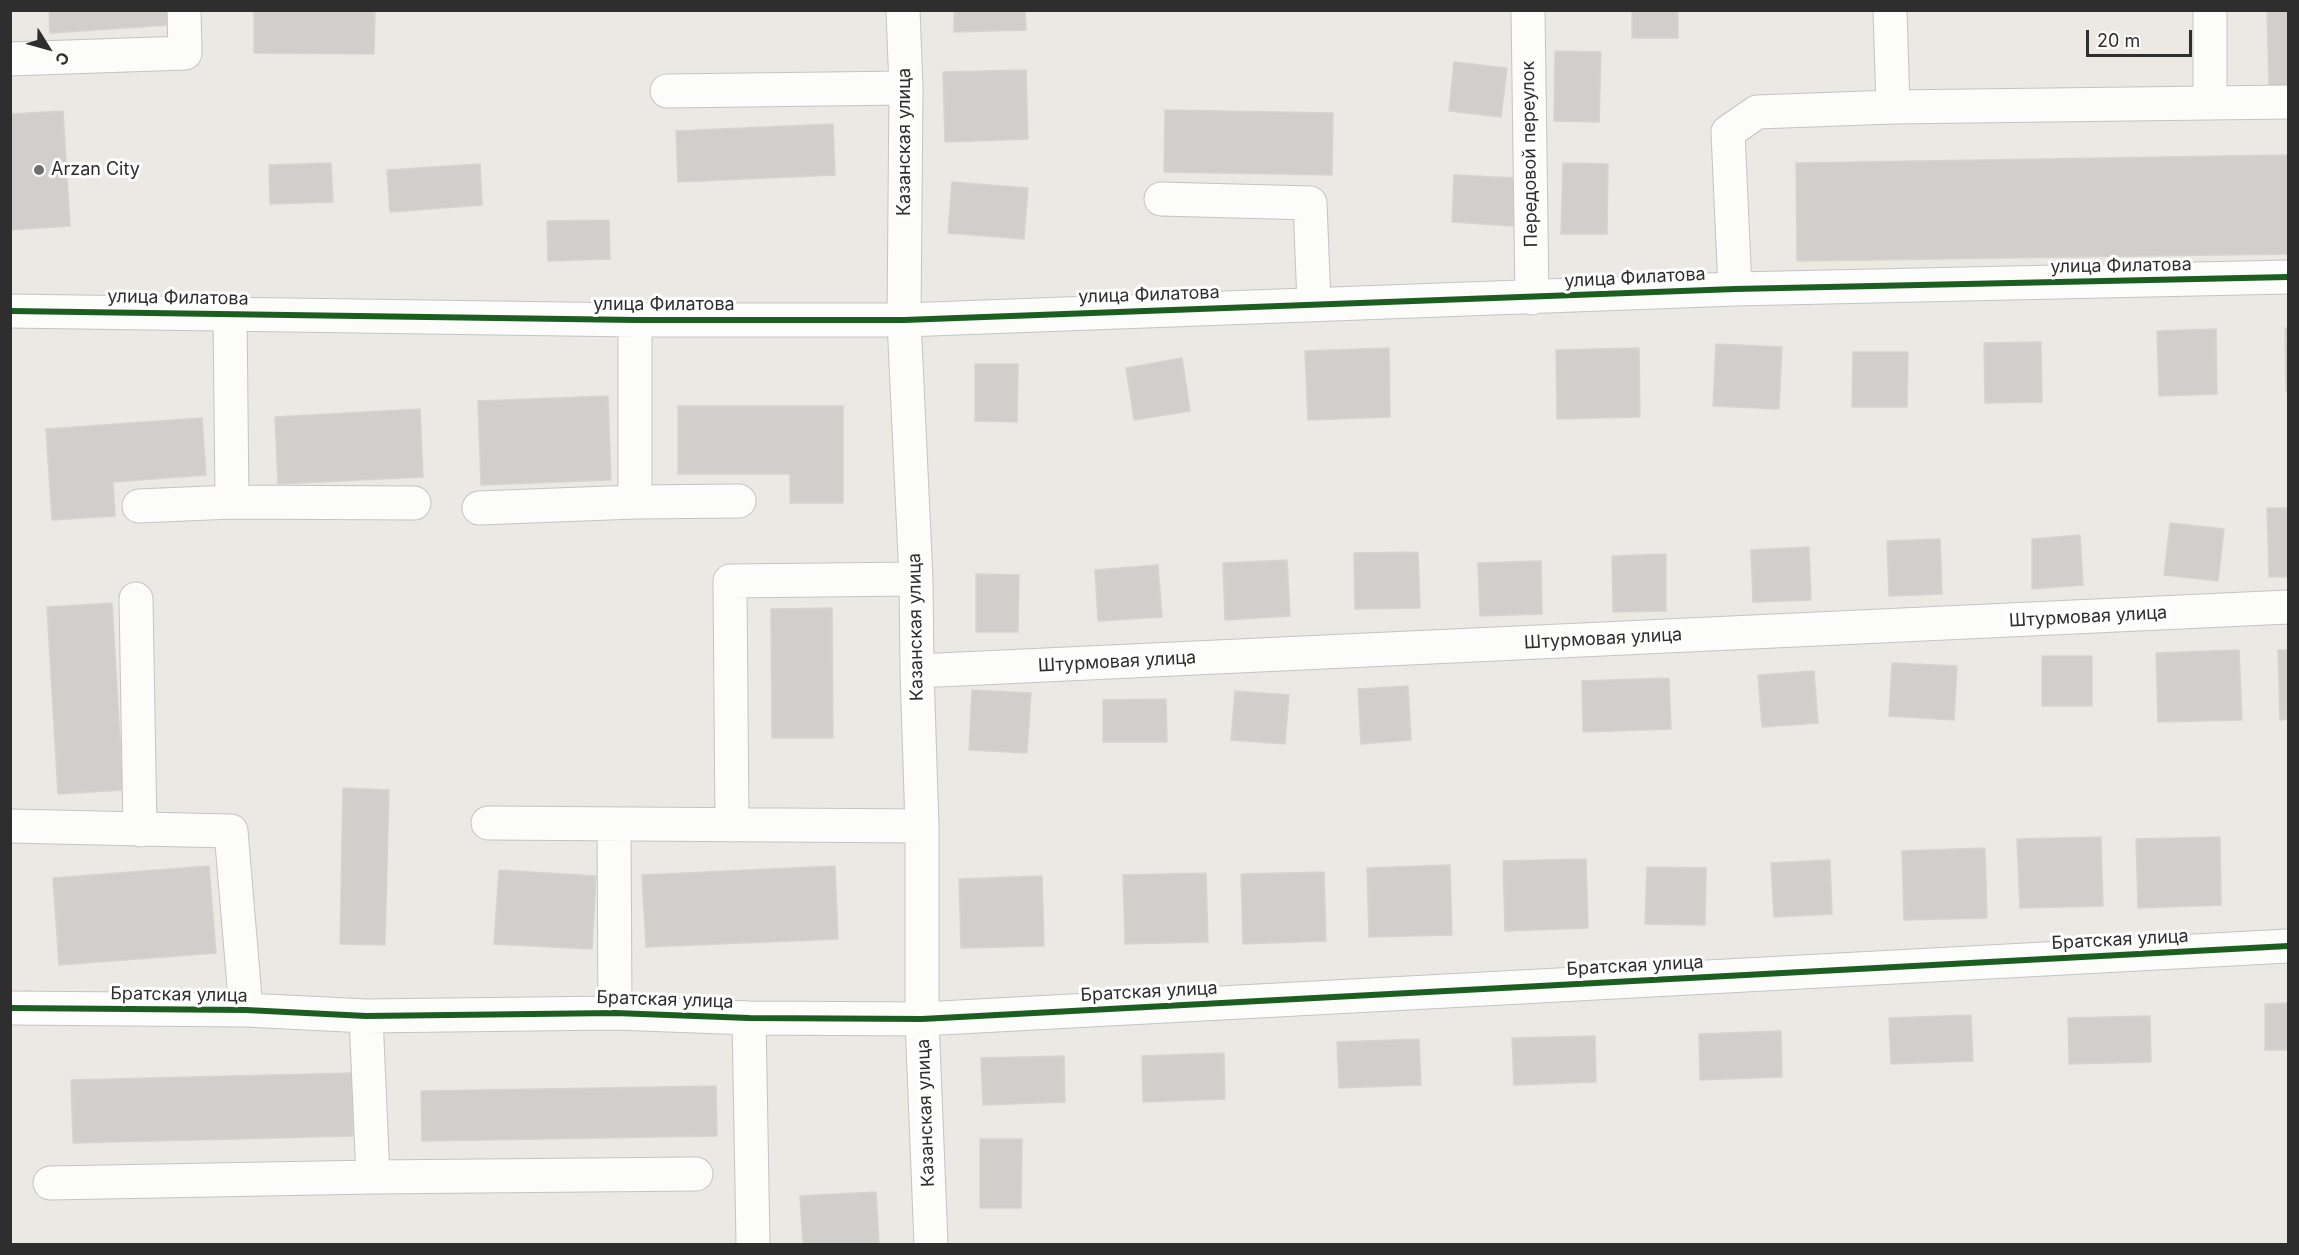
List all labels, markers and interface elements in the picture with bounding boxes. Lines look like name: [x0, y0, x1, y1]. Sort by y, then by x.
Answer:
north arrow: [18, 18, 78, 78]
scale bar: [2089, 18, 2196, 56]
text: 20 m: [2097, 30, 2140, 51]
text: С: [51, 48, 74, 70]
street label: Передовой переулок: [1518, 61, 1542, 247]
street label: Казанская улица: [894, 68, 916, 216]
place label: Arzan City: [51, 159, 140, 181]
marker: Arzan City: [32, 163, 46, 177]
street label: улица Филатова: [2050, 254, 2192, 278]
street label: улица Филатова: [1564, 264, 1706, 292]
street label: улица Филатова: [1078, 282, 1220, 308]
street label: улица Филатова: [107, 286, 249, 310]
street label: улица Филатова: [593, 294, 735, 316]
street label: Казанская улица: [904, 553, 928, 701]
street label: Штурмовая улица: [2008, 602, 2168, 632]
street label: Штурмовая улица: [1523, 624, 1683, 654]
street label: Штурмовая улица: [1037, 647, 1197, 677]
street label: Братская улица: [2051, 926, 2189, 954]
street label: Братская улица: [1566, 952, 1704, 980]
street label: Братская улица: [1080, 978, 1218, 1006]
street label: Братская улица: [110, 983, 248, 1007]
street label: Братская улица: [596, 987, 734, 1013]
street label: Казанская улица: [913, 1039, 939, 1187]

